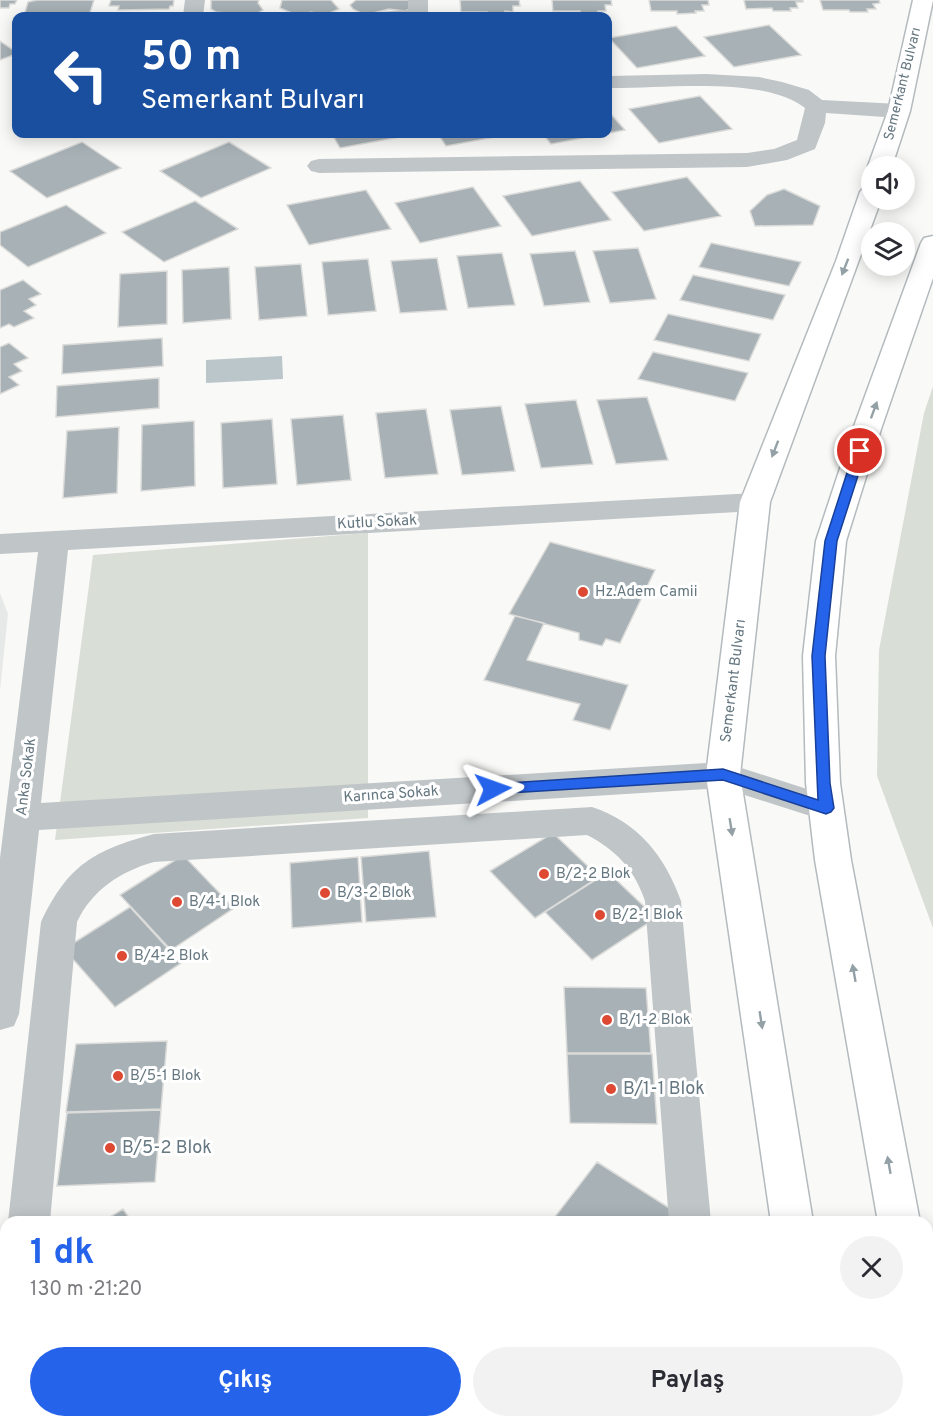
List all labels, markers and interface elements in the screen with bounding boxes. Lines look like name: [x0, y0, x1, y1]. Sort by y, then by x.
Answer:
street label: Semerkant Bulvarı: [881, 26, 925, 142]
text: 50 m: [141, 32, 242, 85]
icon: left: [42, 36, 120, 114]
text: Semerkant Bulvarı: [141, 84, 365, 118]
map controls: [861, 156, 915, 276]
button: sound: [861, 156, 915, 210]
button: layers: [861, 222, 915, 276]
one-way arrow: [840, 258, 850, 276]
one-way arrow: [869, 401, 879, 419]
pin: [834, 425, 885, 476]
icon: arrive: [843, 434, 876, 467]
one-way arrow: [770, 440, 779, 458]
street label: Kutlu Sokak: [337, 511, 418, 535]
place label: Hz.Adem Camii: [595, 583, 697, 602]
marker: Hz.Adem Camii: [576, 585, 590, 599]
street label: Semerkant Bulvarı: [717, 618, 751, 744]
street label: Anka Sokak: [13, 737, 41, 817]
position arrow: [461, 757, 525, 821]
street label: Karınca Sokak: [343, 782, 439, 808]
one-way arrow: [727, 817, 736, 836]
place label: B/2-2 Blok: [556, 865, 631, 884]
marker: B/2-2 Blok: [537, 867, 551, 881]
place label: B/3-2 Blok: [337, 884, 412, 903]
marker: B/3-2 Blok: [318, 886, 332, 900]
place label: B/4-1 Blok: [189, 893, 260, 912]
marker: B/4-1 Blok: [170, 895, 184, 909]
place label: B/2-1 Blok: [612, 906, 683, 925]
marker: B/2-1 Blok: [593, 908, 607, 922]
place label: B/4-2 Blok: [134, 947, 209, 966]
marker: B/4-2 Blok: [115, 949, 129, 963]
one-way arrow: [849, 963, 858, 982]
one-way arrow: [757, 1010, 766, 1029]
place label: B/1-2 Blok: [619, 1011, 691, 1030]
marker: B/1-2 Blok: [600, 1013, 614, 1027]
place label: B/5-1 Blok: [130, 1067, 201, 1086]
marker: B/5-1 Blok: [111, 1069, 125, 1083]
place label: B/1-1 Blok: [623, 1078, 705, 1101]
marker: B/1-1 Blok: [604, 1082, 618, 1096]
place label: B/5-2 Blok: [122, 1137, 212, 1160]
marker: B/5-2 Blok: [103, 1141, 117, 1155]
one-way arrow: [884, 1155, 893, 1174]
text: 1 dk: [30, 1231, 94, 1277]
button: close: [840, 1236, 903, 1299]
text: 130 m · 21:20: [30, 1277, 142, 1303]
button: Çıkış: [30, 1347, 461, 1416]
button: Paylaş: [473, 1347, 903, 1416]

